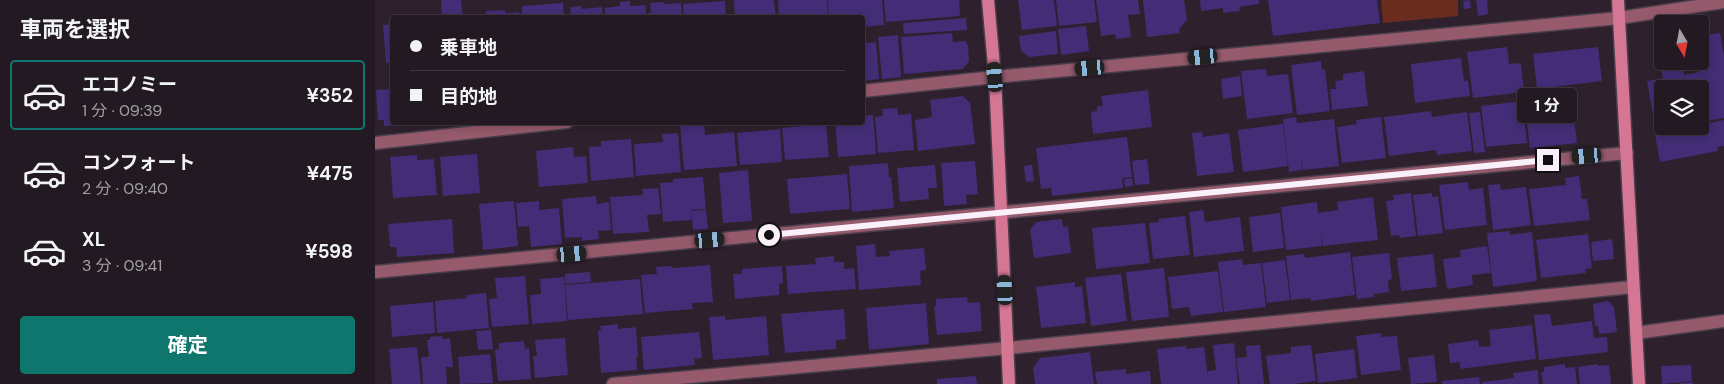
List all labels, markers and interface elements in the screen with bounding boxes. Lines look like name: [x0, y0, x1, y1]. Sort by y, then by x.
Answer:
text: 車両を選択: [20, 15, 130, 44]
north arrow: [1654, 15, 1709, 70]
map controls: [1654, 15, 1709, 135]
text: 乗車地: [440, 35, 497, 60]
car: [1187, 48, 1218, 66]
car: [1074, 59, 1105, 77]
car: [986, 61, 1003, 93]
text: エコノミー: [82, 72, 177, 97]
icon: car: [22, 73, 67, 118]
button: layers: [1654, 80, 1709, 135]
text: ¥352: [307, 83, 353, 108]
text: 目的地: [440, 84, 497, 109]
callout: 1 分: [1518, 88, 1578, 122]
text: 1 分: [1534, 95, 1560, 116]
text: 1 分 · 09:39: [82, 100, 162, 121]
car: [1571, 147, 1602, 165]
route end: [1537, 149, 1559, 171]
text: コンフォート: [82, 150, 195, 175]
icon: car: [22, 151, 67, 196]
text: ¥475: [307, 161, 353, 186]
text: 2 分 · 09:40: [82, 178, 168, 199]
route start: [758, 224, 780, 246]
text: XL: [82, 227, 105, 252]
icon: car: [22, 229, 67, 274]
car: [694, 231, 725, 249]
text: ¥598: [305, 239, 353, 264]
car: [556, 245, 587, 263]
text: 3 分 · 09:41: [82, 255, 162, 276]
car: [996, 275, 1013, 305]
button: 確定: [20, 316, 355, 374]

